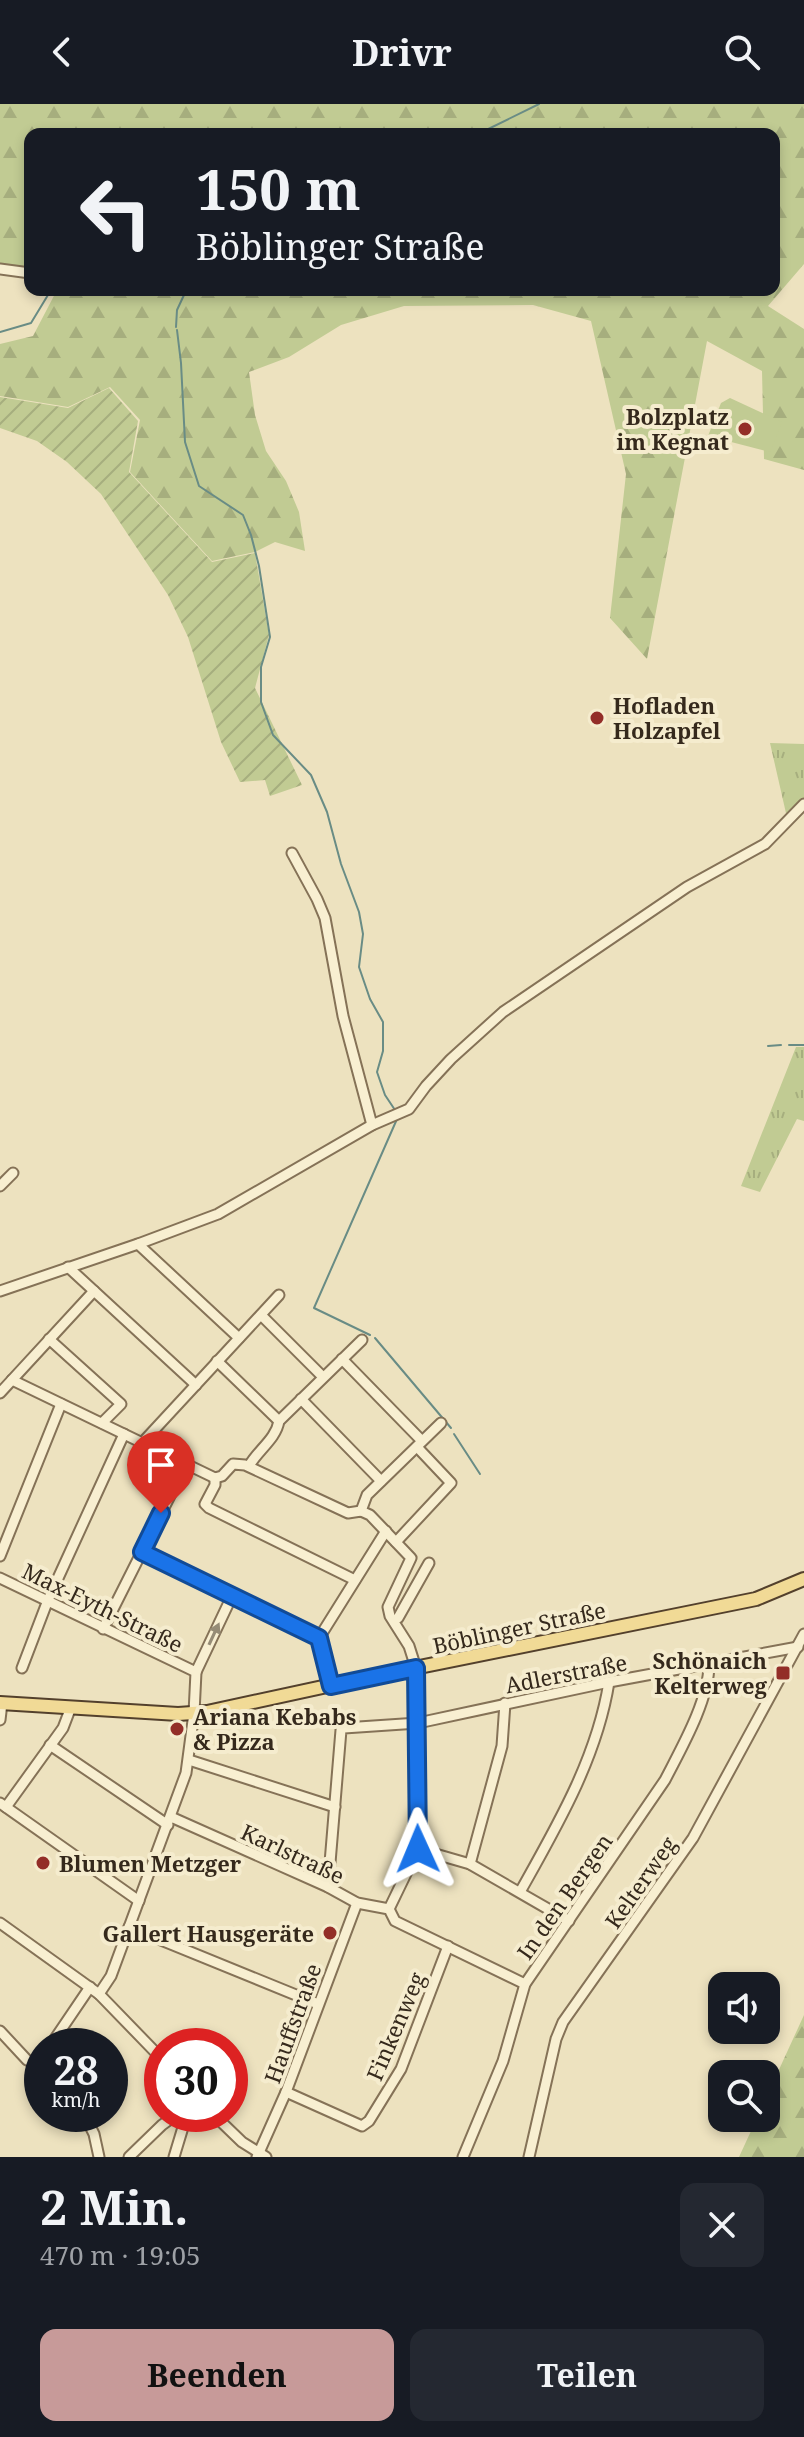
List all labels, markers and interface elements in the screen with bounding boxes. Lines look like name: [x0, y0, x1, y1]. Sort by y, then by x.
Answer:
text: Drivr: [352, 28, 452, 77]
icon: back: [40, 30, 84, 74]
icon: search: [720, 30, 764, 74]
text: 150 m: [196, 150, 361, 226]
icon: left: [64, 160, 168, 264]
text: Böblinger Straße: [196, 222, 485, 271]
place label: Bolzplatz im Kegnat: [616, 401, 729, 456]
marker: Bolzplatz im Kegnat: [736, 420, 754, 438]
place label: Hofladen Holzapfel: [613, 690, 721, 745]
marker: Hofladen Holzapfel: [588, 709, 606, 727]
pin: [127, 1431, 195, 1513]
icon: arrive: [139, 1443, 183, 1487]
street label: Max-Eyth-Straße: [18, 1555, 188, 1659]
street label: Böblinger Straße: [430, 1594, 608, 1660]
one-way arrow: [207, 1622, 221, 1646]
place label: Schönaich Kelterweg: [653, 1645, 768, 1700]
street label: Adlerstraße: [503, 1646, 629, 1700]
marker: Schönaich Kelterweg: [774, 1664, 792, 1682]
place label: Ariana Kebabs & Pizza: [193, 1701, 356, 1756]
marker: Ariana Kebabs & Pizza: [168, 1720, 186, 1738]
position arrow: [376, 1807, 460, 1891]
street label: Karlstraße: [236, 1816, 350, 1890]
street label: In den Bergen: [509, 1827, 619, 1965]
street label: Kelterweg: [597, 1830, 683, 1934]
place label: Blumen Metzger: [59, 1848, 242, 1878]
marker: Blumen Metzger: [34, 1854, 52, 1872]
place label: Gallert Hausgeräte: [103, 1918, 314, 1948]
marker: Gallert Hausgeräte: [321, 1924, 339, 1942]
street label: Hauffstraße: [256, 1959, 328, 2087]
street label: Finkenweg: [359, 1967, 431, 2085]
map controls: [708, 1972, 780, 2132]
button: sound: [708, 1972, 780, 2044]
speed limit sign: 30: [144, 2028, 248, 2132]
text: 28: [53, 2042, 99, 2097]
button: search: [708, 2060, 780, 2132]
text: km/h: [51, 2086, 101, 2113]
text: 2 Min.: [40, 2174, 188, 2239]
button: close: [680, 2183, 764, 2267]
text: 470 m · 19:05: [40, 2237, 201, 2273]
button: Beenden: [40, 2329, 394, 2421]
button: Teilen: [410, 2329, 764, 2421]

